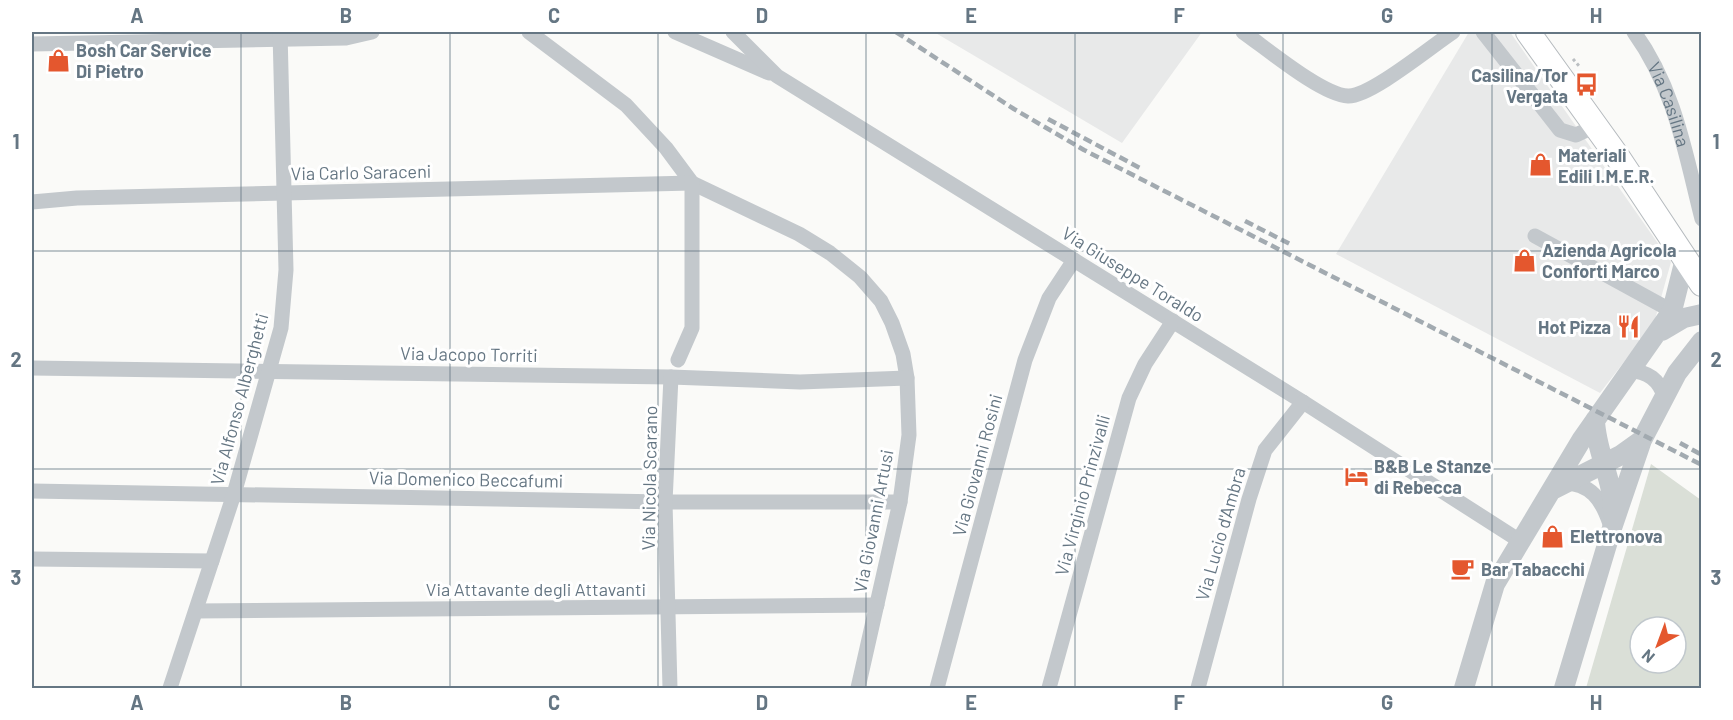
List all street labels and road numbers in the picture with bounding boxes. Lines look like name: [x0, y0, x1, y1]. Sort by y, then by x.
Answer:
street label: Via Casilina: [1643, 58, 1695, 149]
street label: Via Carlo Saraceni: [290, 160, 432, 184]
street label: Via Giuseppe Toraldo: [1058, 222, 1208, 326]
street label: Via Alfonso Alberghetti: [205, 311, 273, 487]
street label: Via Jacopo Torriti: [400, 342, 538, 366]
street label: Via Giovanni Rosini: [947, 391, 1007, 539]
street label: Via Nicola Scarano: [637, 405, 661, 551]
street label: Via Virginio Prinzivalli: [1050, 412, 1114, 578]
street label: Via Giovanni Artusi: [848, 448, 898, 594]
street label: Via Lucio d'Ambra: [1190, 465, 1250, 603]
street label: Via Domenico Beccafumi: [369, 466, 563, 492]
street label: Via Attavante degli Attavanti: [426, 578, 646, 600]

